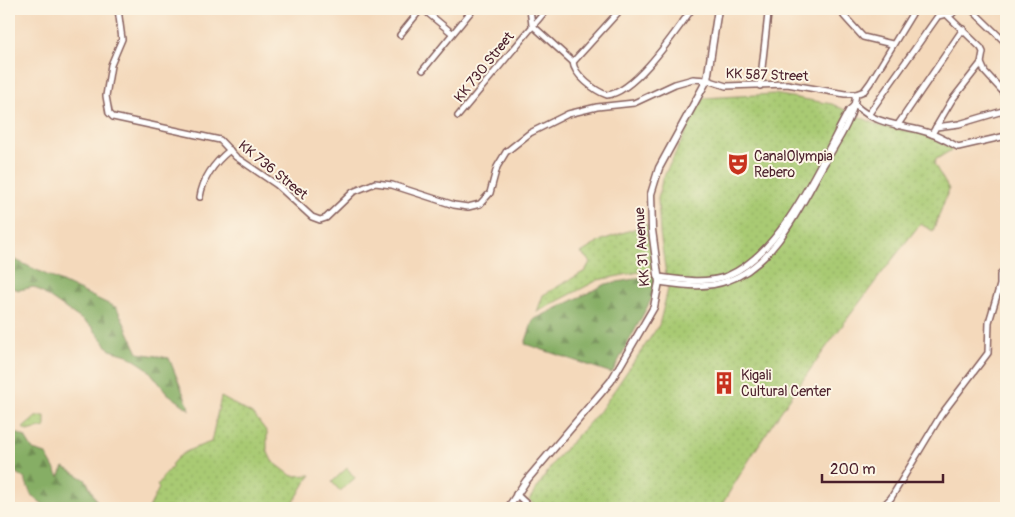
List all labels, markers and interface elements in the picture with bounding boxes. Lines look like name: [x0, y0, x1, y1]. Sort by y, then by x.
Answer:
street label: KK 730 Street: [450, 28, 518, 106]
street label: KK 587 Street: [725, 65, 809, 85]
street label: KK 736 Street: [235, 137, 311, 203]
place label: CanalOlympia Rebero: [754, 148, 833, 181]
theatre icon: CanalOlympia Rebero: [725, 151, 751, 177]
street label: KK 31 Avenue: [631, 207, 653, 287]
place label: Kigali Cultural Center: [741, 367, 831, 400]
building icon: Kigali Cultural Center: [711, 370, 737, 396]
scale bar: [822, 452, 944, 484]
text: 200 m: [830, 460, 875, 479]

